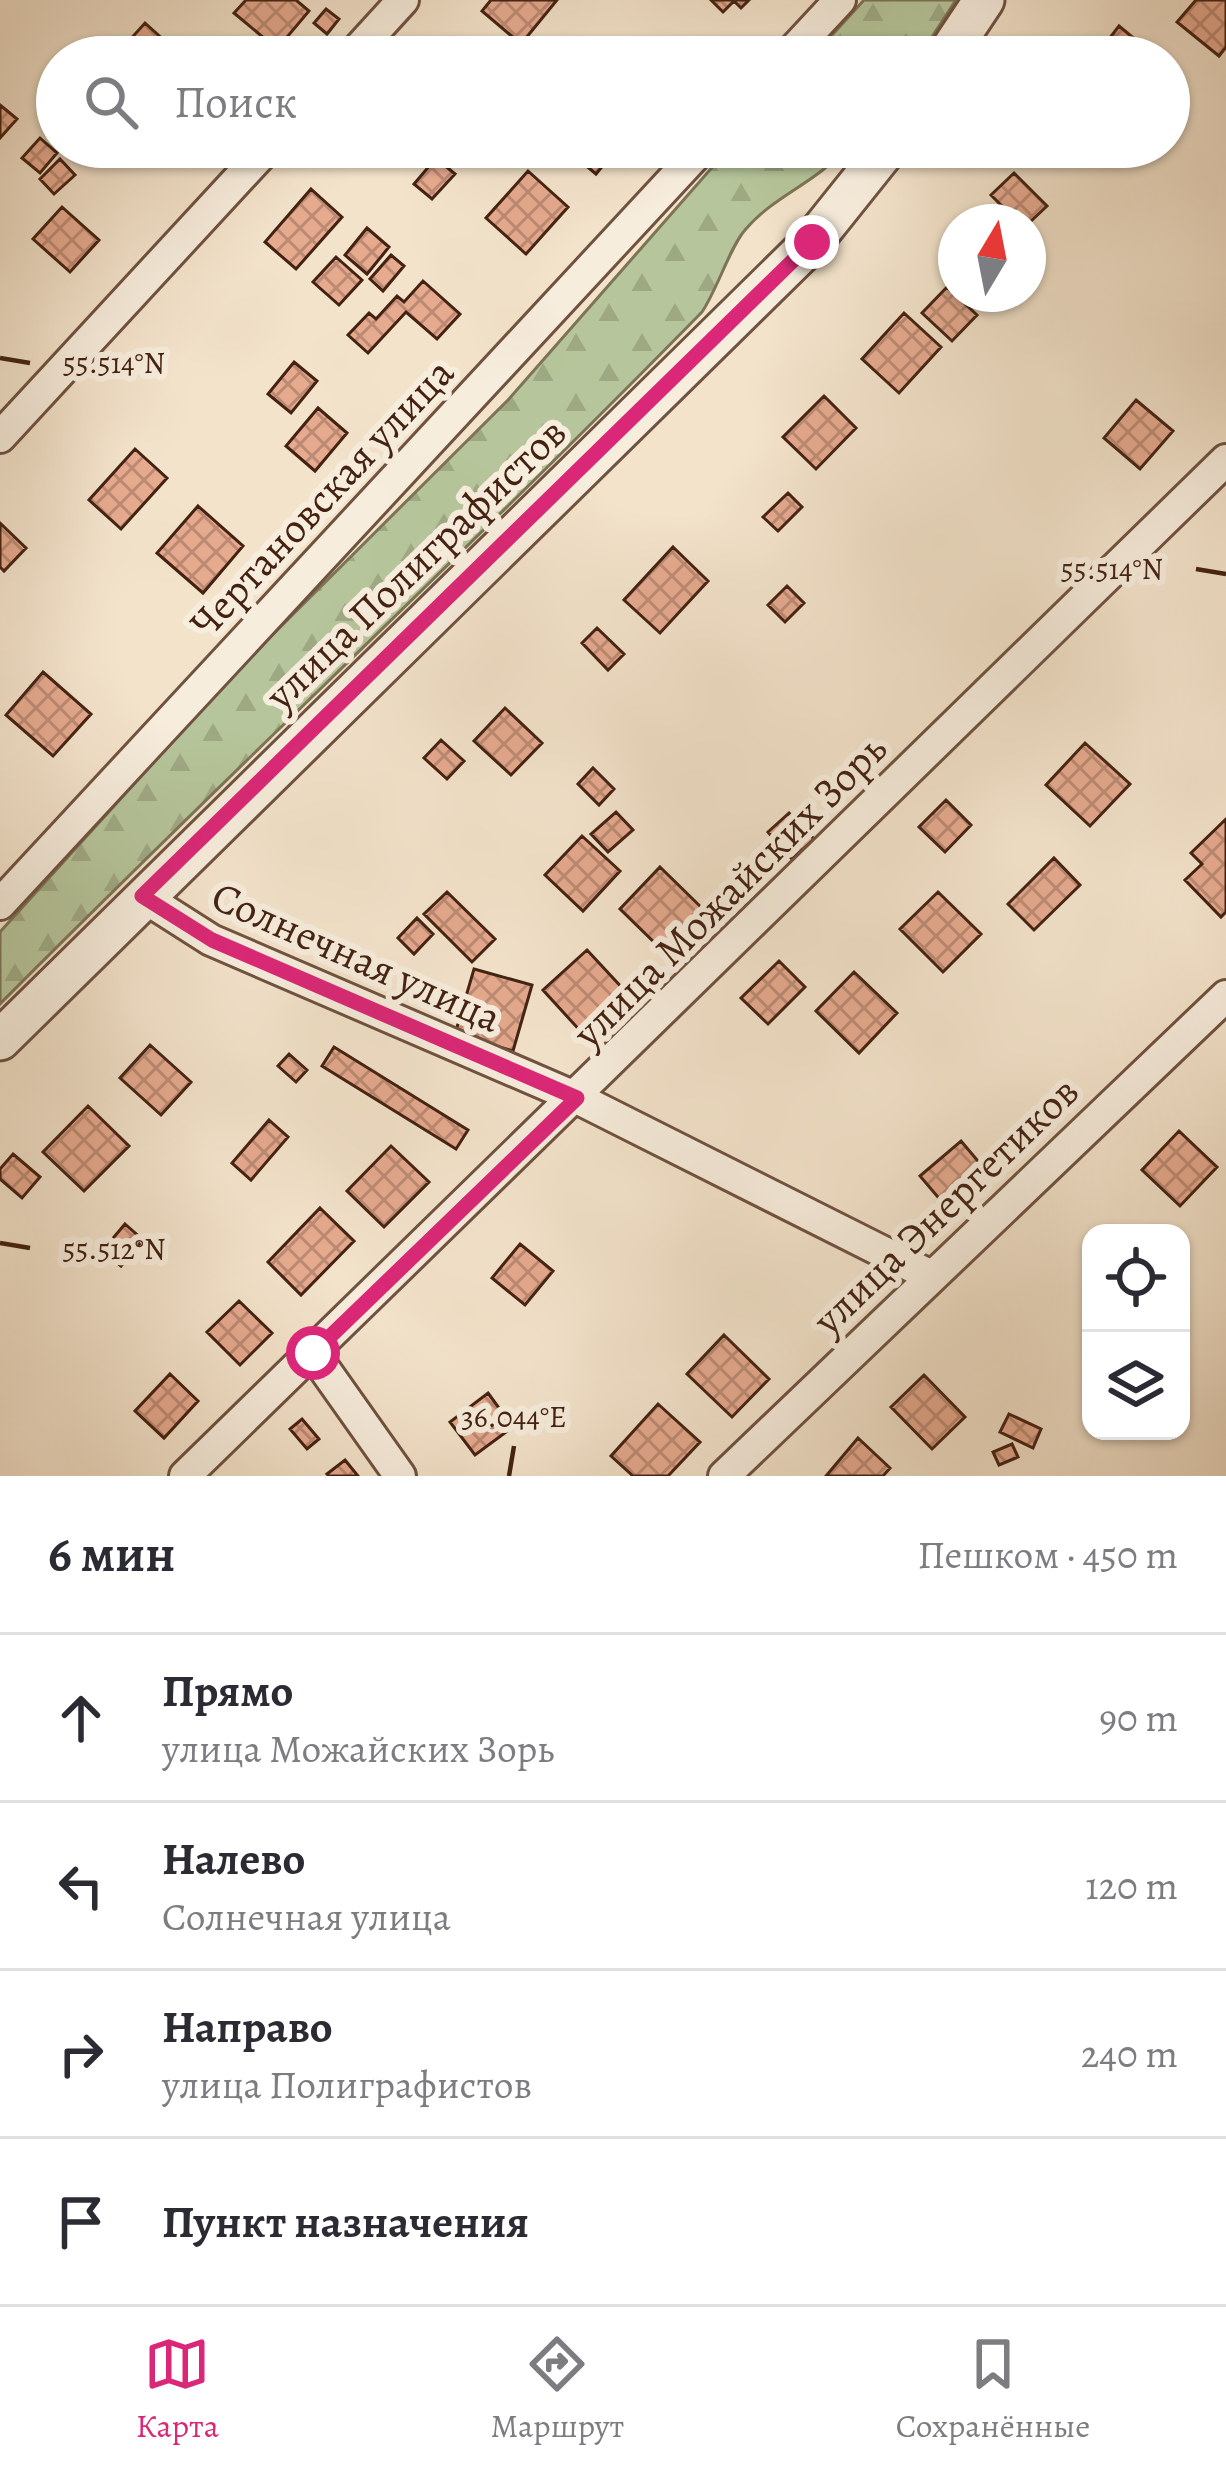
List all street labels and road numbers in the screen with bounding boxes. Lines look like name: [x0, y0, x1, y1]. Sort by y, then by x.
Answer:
street label: Чертановская улица: [177, 345, 467, 650]
street label: улица Полиграфистов: [252, 404, 578, 723]
street label: улица Можайских Зорь: [559, 721, 899, 1061]
street label: Солнечная улица: [203, 867, 511, 1046]
street label: улица Энергетиков: [799, 1064, 1091, 1348]

